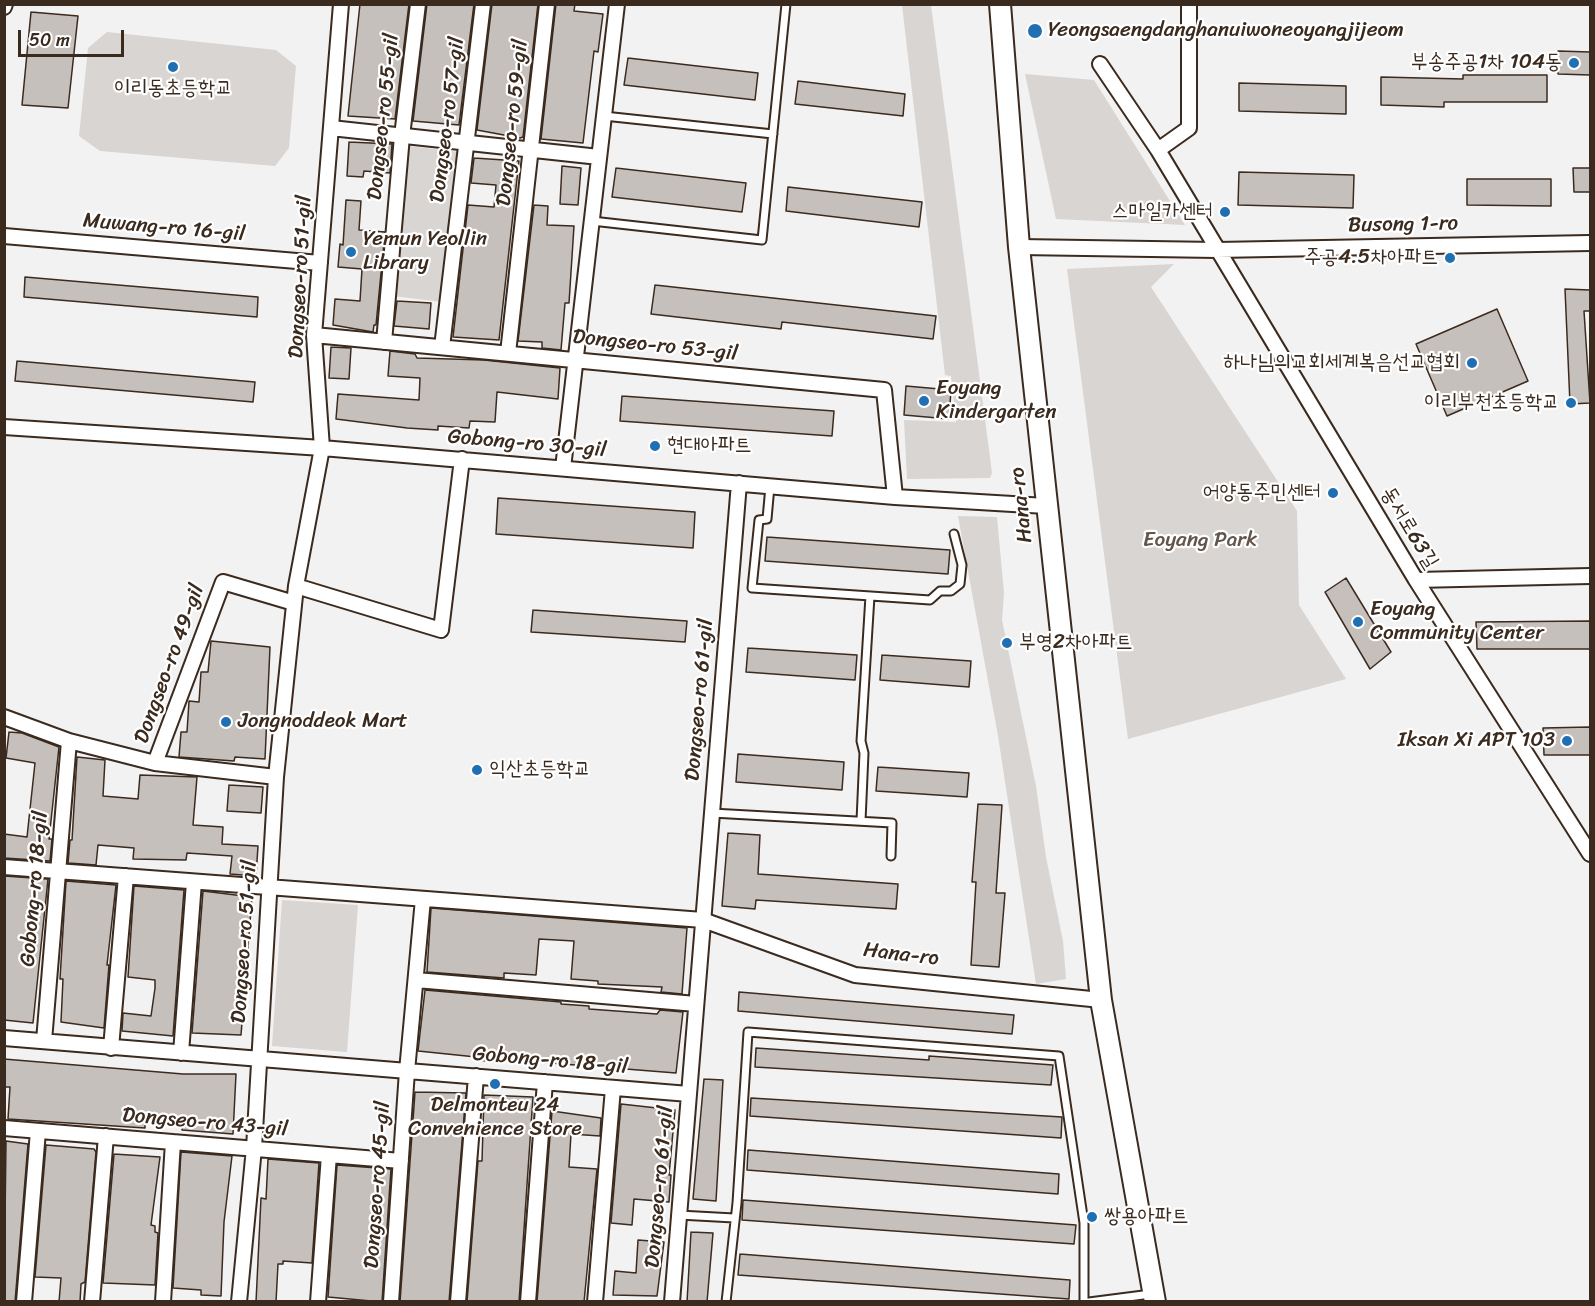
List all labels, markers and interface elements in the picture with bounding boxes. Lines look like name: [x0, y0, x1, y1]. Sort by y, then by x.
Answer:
scale bar: [21, 18, 128, 56]
place label: Yeongsaengdanghanuiwoneoyangjijeom: [1048, 18, 1404, 44]
marker: Yeongsaengdanghanuiwoneoyangjijeom: [1026, 22, 1044, 40]
text: 50 m: [29, 24, 70, 56]
street label: Dongseo-ro 55-gil: [363, 33, 405, 201]
street label: Dongseo-ro 57-gil: [425, 36, 471, 204]
street label: Dongseo-ro 59-gil: [492, 38, 534, 208]
place label: 부송주공1차 104동: [1411, 50, 1562, 76]
marker: 부송주공1차 104동: [1567, 56, 1581, 70]
marker: 이리동초등학교: [166, 60, 180, 74]
place label: 이리동초등학교: [114, 76, 232, 102]
street label: Dongseo-ro 51-gil: [284, 195, 318, 359]
place label: 스마일카센터: [1112, 199, 1213, 225]
marker: 스마일카센터: [1218, 205, 1232, 219]
street label: Muwang-ro 16-gil: [82, 208, 246, 248]
street label: Busong 1-ro: [1348, 211, 1458, 239]
place label: Yemun Yeollin Library: [363, 227, 487, 277]
marker: Yemun Yeollin Library: [344, 245, 358, 259]
place label: 주공4.5차아파트: [1304, 245, 1438, 271]
marker: 주공4.5차아파트: [1443, 251, 1457, 265]
street label: Dongseo-ro 53-gil: [571, 325, 739, 367]
place label: 하나님의교회세계복음선교협회: [1223, 350, 1460, 376]
marker: 하나님의교회세계복음선교협회: [1465, 356, 1479, 370]
place label: Eoyang Kindergarten: [936, 376, 1057, 426]
place label: 이리부천초등학교: [1424, 390, 1559, 416]
marker: Eoyang Kindergarten: [917, 394, 931, 408]
marker: 이리부천초등학교: [1564, 396, 1578, 410]
street label: Gobong-ro 30-gil: [447, 425, 607, 463]
place label: 현대아파트: [667, 433, 751, 459]
marker: 현대아파트: [648, 439, 662, 453]
street label: Hana-ro: [1005, 466, 1039, 544]
place label: 어양동주민센터: [1203, 480, 1321, 506]
street label: 동서로63길: [1375, 482, 1443, 574]
marker: 어양동주민센터: [1326, 486, 1340, 500]
park label: Eoyang Park: [1143, 528, 1257, 554]
street label: Dongseo-ro 49-gil: [130, 581, 210, 747]
place label: Eoyang Community Center: [1370, 597, 1544, 647]
marker: Eoyang Community Center: [1351, 615, 1365, 629]
street label: Dongseo-ro 61-gil: [680, 618, 720, 782]
place label: 부영2차아파트: [1019, 630, 1133, 656]
marker: 부영2차아파트: [1000, 636, 1014, 650]
place label: Jongnoddeok Mart: [238, 709, 408, 735]
marker: Jongnoddeok Mart: [219, 715, 233, 729]
place label: Iksan Xi APT 103: [1398, 728, 1555, 754]
marker: Iksan Xi APT 103: [1560, 734, 1574, 748]
place label: 익산초등학교: [489, 757, 590, 783]
marker: 익산초등학교: [470, 763, 484, 777]
street label: Gobong-ro 18-gil: [16, 810, 54, 968]
street label: Dongseo-ro 51-gil: [227, 860, 263, 1024]
street label: Hana-ro: [862, 938, 940, 972]
street label: Gobong-ro 18-gil: [471, 1042, 629, 1080]
marker: Delmonteu 24 Convenience Store: [488, 1077, 502, 1091]
place label: Delmonteu 24 Convenience Store: [408, 1093, 582, 1143]
street label: Dongseo-ro 45-gil: [360, 1101, 396, 1269]
street label: Dongseo-ro 43-gil: [121, 1103, 289, 1143]
street label: Dongseo-ro 61-gil: [640, 1105, 680, 1269]
place label: 쌍용아파트: [1104, 1204, 1188, 1230]
marker: 쌍용아파트: [1085, 1210, 1099, 1224]

